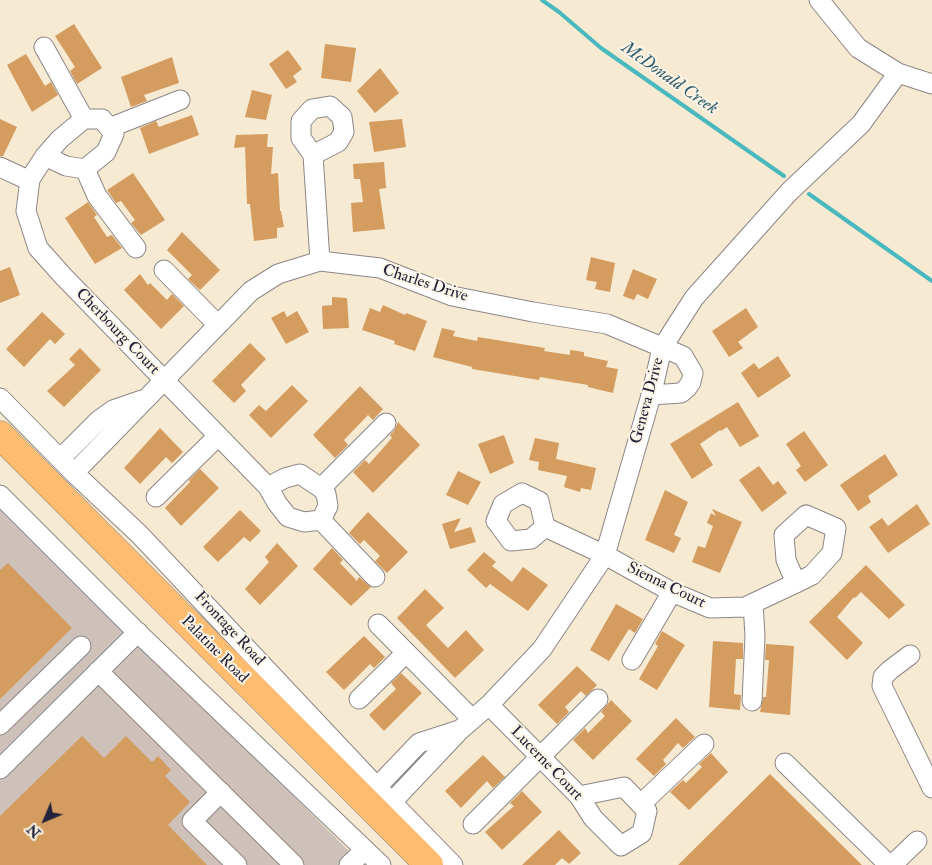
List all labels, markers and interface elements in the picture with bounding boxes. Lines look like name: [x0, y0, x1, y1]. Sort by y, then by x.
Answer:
water label: McDonald Creek: [617, 38, 721, 120]
street label: Charles Drive: [380, 261, 470, 307]
street label: Cherbourg Court: [71, 285, 163, 379]
street label: Geneva Drive: [627, 356, 669, 446]
street label: Sienna Court: [624, 559, 708, 613]
street label: Frontage Road: [190, 588, 268, 670]
street label: Palatine Road: [176, 612, 252, 688]
street label: Lucerne Court: [506, 723, 586, 805]
north arrow: [20, 795, 70, 845]
text: N: [24, 821, 44, 841]

